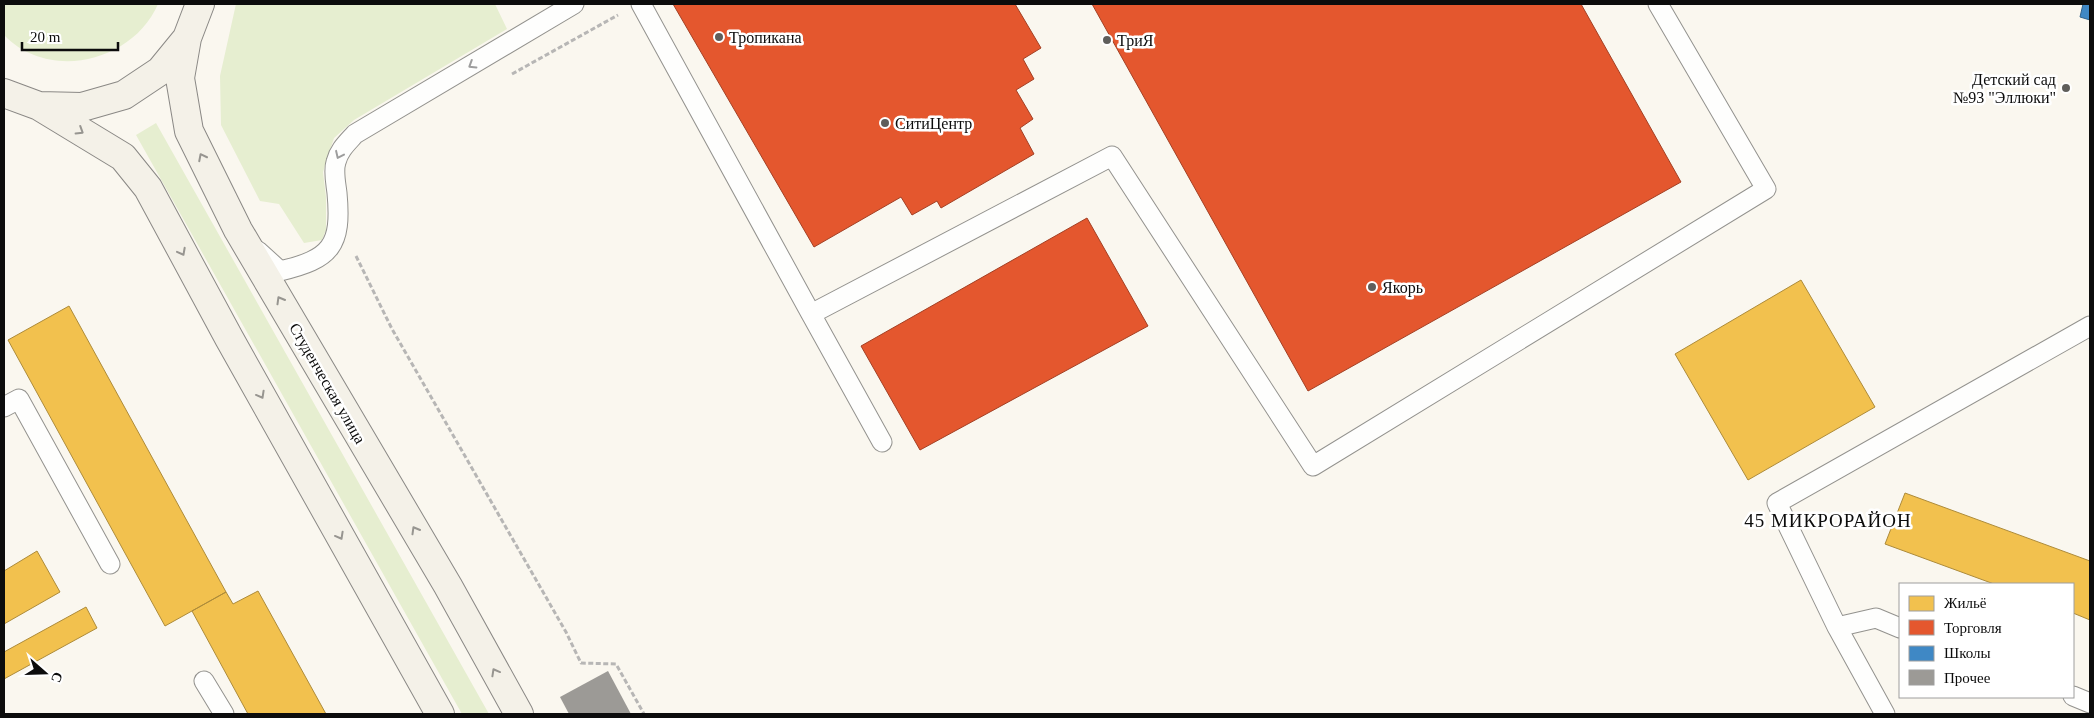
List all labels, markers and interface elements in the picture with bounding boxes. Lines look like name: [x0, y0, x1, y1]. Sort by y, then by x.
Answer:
scale bar: [22, 20, 119, 52]
text: 20 m: [30, 29, 61, 45]
place label: Тропикана: [729, 29, 802, 47]
marker: Тропикана: [713, 31, 725, 43]
place label: ТриЯ: [1117, 32, 1154, 50]
marker: ТриЯ: [1101, 34, 1113, 46]
one-way arrow: [469, 59, 478, 68]
place label: Детский сад №93 "Эллюки": [1953, 71, 2056, 106]
marker: Детский сад №93 "Эллюки": [2060, 82, 2072, 94]
place label: СитиЦентр: [895, 115, 972, 133]
marker: СитиЦентр: [879, 117, 891, 129]
one-way arrow: [75, 125, 84, 135]
one-way arrow: [335, 150, 345, 159]
one-way arrow: [198, 153, 208, 162]
one-way arrow: [176, 247, 186, 256]
place label: Якорь: [1382, 279, 1423, 297]
marker: Якорь: [1366, 281, 1378, 293]
one-way arrow: [276, 296, 286, 305]
street label: Студенческая улица: [285, 320, 369, 447]
one-way arrow: [254, 389, 264, 398]
district label: 45 МИКРОРАЙОН: [1744, 510, 1912, 531]
one-way arrow: [412, 527, 422, 536]
one-way arrow: [334, 531, 344, 540]
legend: [1899, 583, 2074, 698]
text: Жильё: [1944, 595, 1987, 611]
text: Торговля: [1944, 620, 2002, 636]
text: Школы: [1944, 645, 1991, 661]
north arrow: [20, 648, 70, 698]
one-way arrow: [491, 668, 501, 677]
text: С: [48, 670, 66, 685]
text: Прочее: [1944, 670, 1991, 686]

